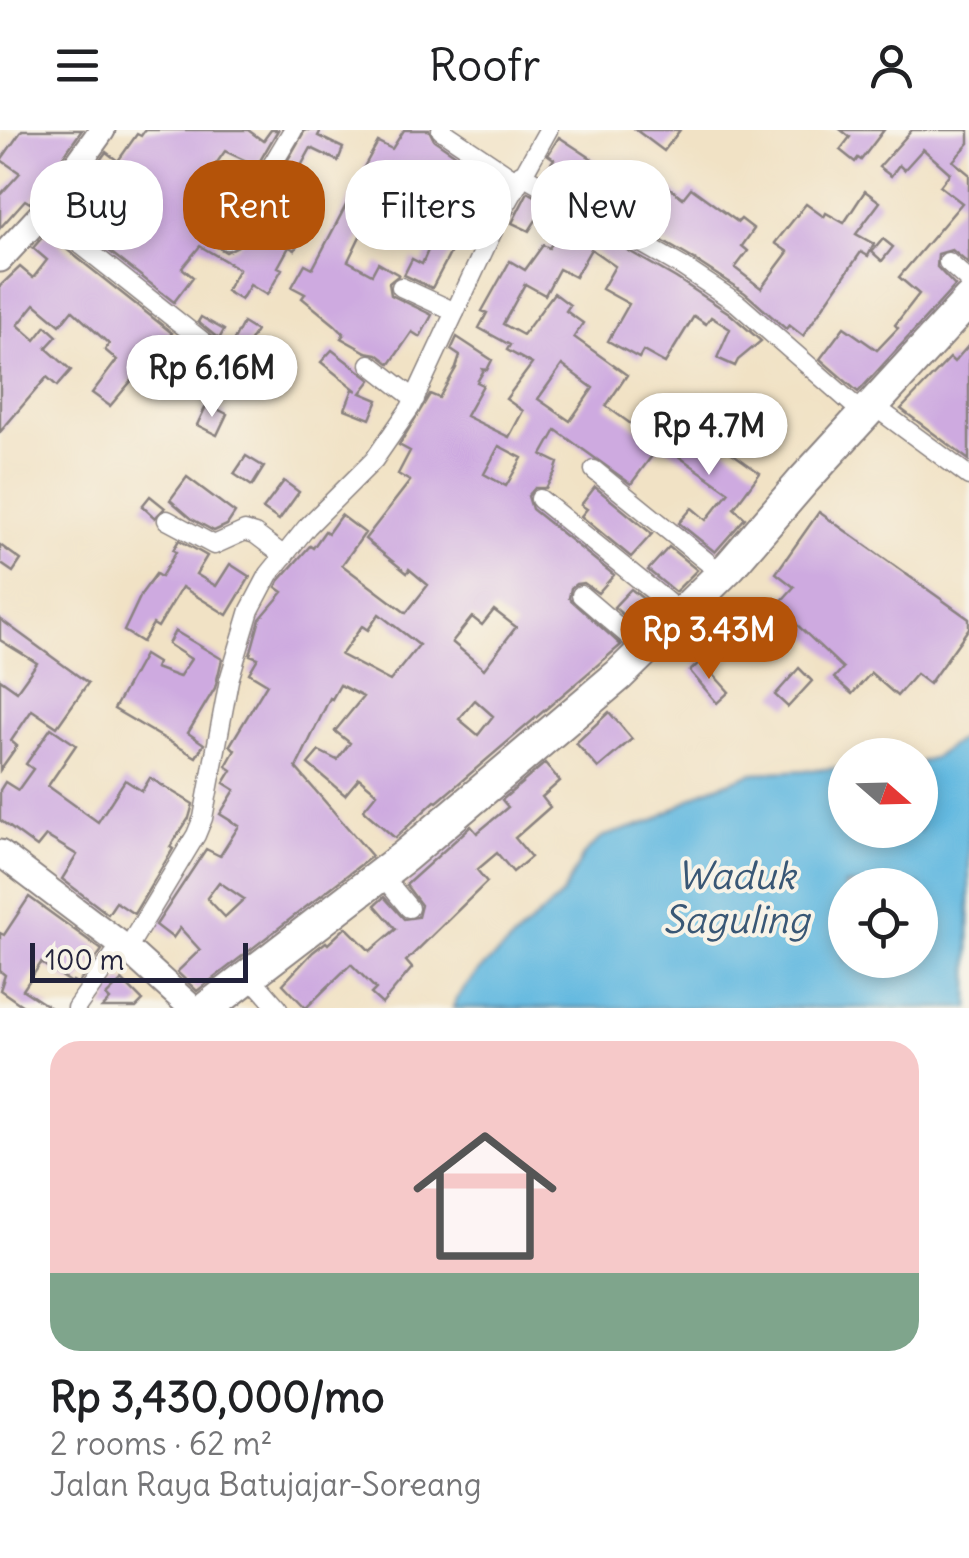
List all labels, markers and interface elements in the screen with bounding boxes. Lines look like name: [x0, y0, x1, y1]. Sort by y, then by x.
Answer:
text: Roofr: [429, 37, 540, 93]
icon: menu: [50, 38, 105, 93]
icon: person: [864, 38, 919, 93]
chip: Buy: [30, 160, 163, 250]
chip: Rent: [183, 160, 325, 250]
chip: Filters: [345, 160, 511, 250]
chip: New: [531, 160, 671, 250]
pin: Rp 6.16M: [109, 335, 315, 420]
text: Rp 6.16M: [148, 347, 276, 388]
pin: Rp 4.7M: [617, 393, 801, 478]
text: Rp 4.7M: [653, 405, 766, 446]
pin: Rp 3.43M: [606, 597, 812, 682]
text: Rp 3.43M: [642, 609, 776, 650]
north arrow: [828, 738, 938, 848]
map controls: [828, 738, 938, 978]
water label: Waduk Saguling: [663, 852, 812, 943]
button: locate: [828, 868, 938, 978]
scale bar: [30, 938, 248, 983]
text: 100 m: [45, 942, 124, 978]
icon: home: [395, 1106, 575, 1286]
text: Rp 3,430,000/mo: [50, 1371, 385, 1423]
text: 2 rooms · 62 m²: [50, 1423, 273, 1464]
text: Jalan Raya Batujajar-Soreang: [50, 1464, 482, 1505]

